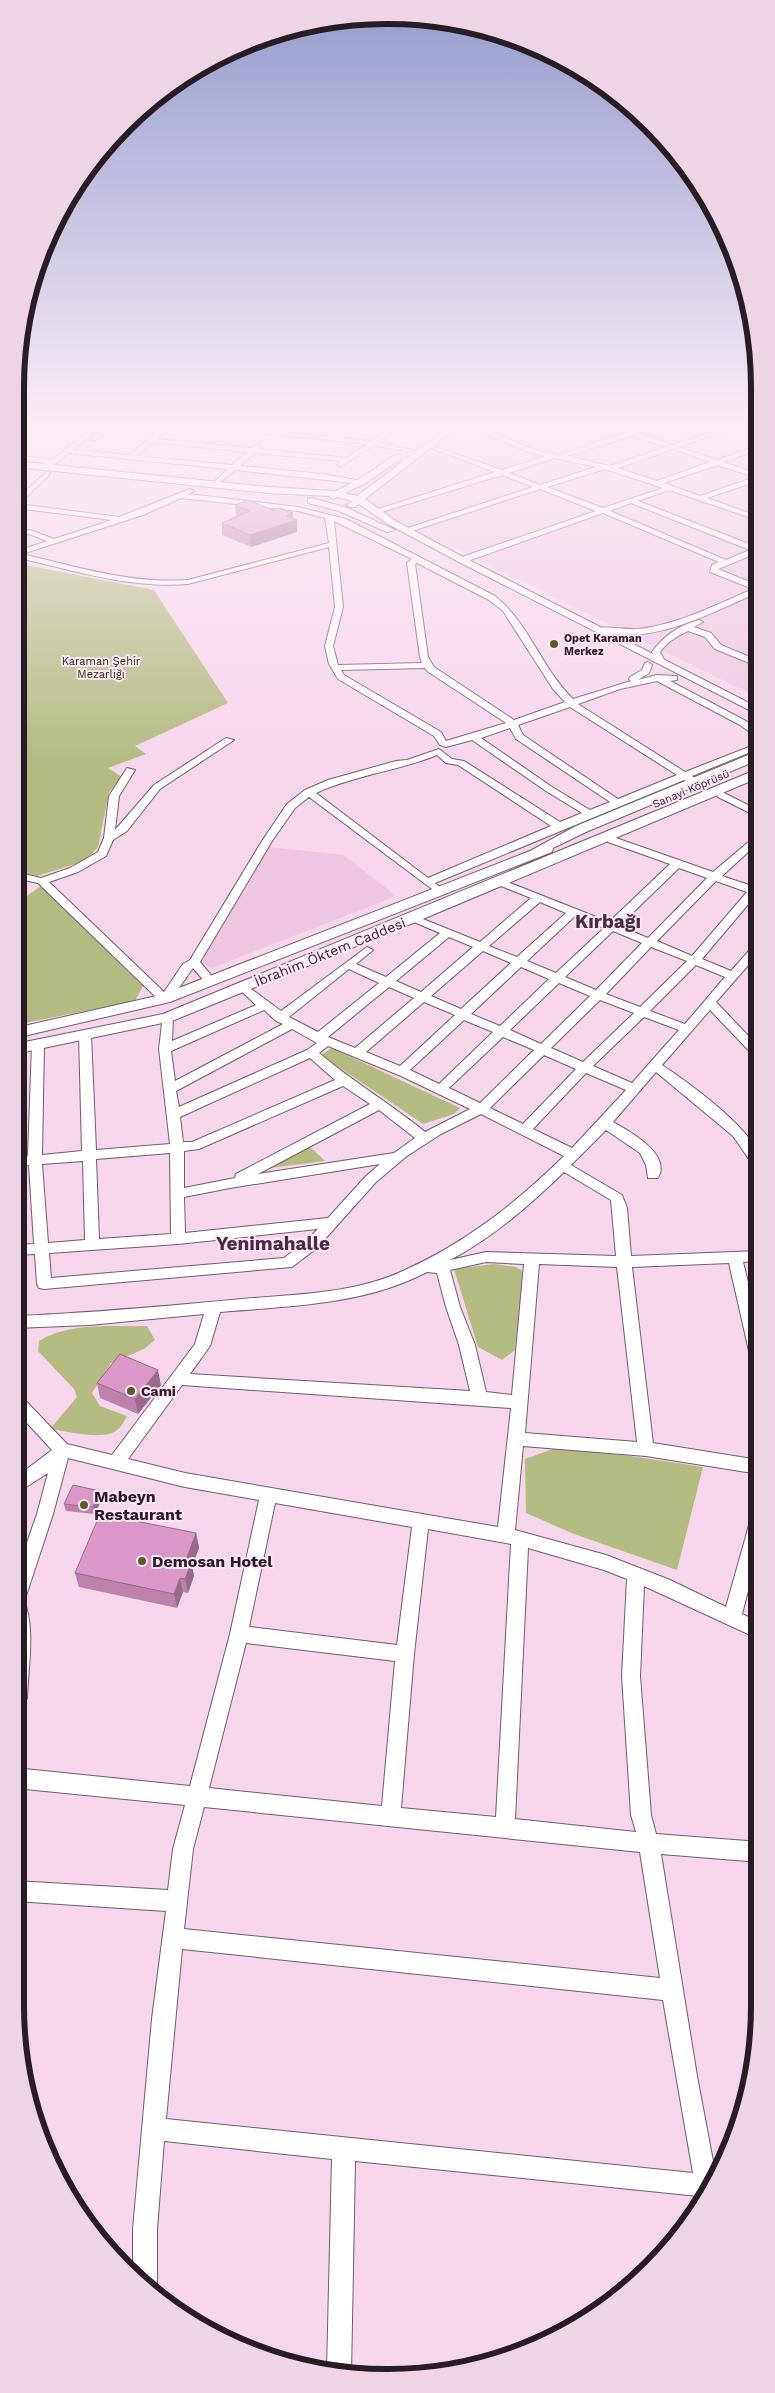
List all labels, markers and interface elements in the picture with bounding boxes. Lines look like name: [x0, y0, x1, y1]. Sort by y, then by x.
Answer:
place label: Opet Karaman Merkez: [564, 632, 642, 658]
marker: Opet Karaman Merkez: [548, 638, 560, 650]
park label: Karaman Şehir Mezarlığı: [62, 655, 141, 681]
street label: Sanayi Köprüsü: [651, 767, 731, 811]
district label: Kırbağı: [575, 910, 641, 933]
street label: İbrahim Öktem Caddesi: [252, 914, 408, 990]
district label: Yenimahalle: [216, 1232, 330, 1255]
place label: Cami: [141, 1383, 176, 1399]
marker: Cami: [125, 1385, 137, 1397]
place label: Mabeyn Restaurant: [94, 1487, 182, 1524]
marker: Mabeyn Restaurant: [78, 1499, 90, 1511]
place label: Demosan Hotel: [152, 1552, 273, 1571]
marker: Demosan Hotel: [136, 1555, 148, 1567]

